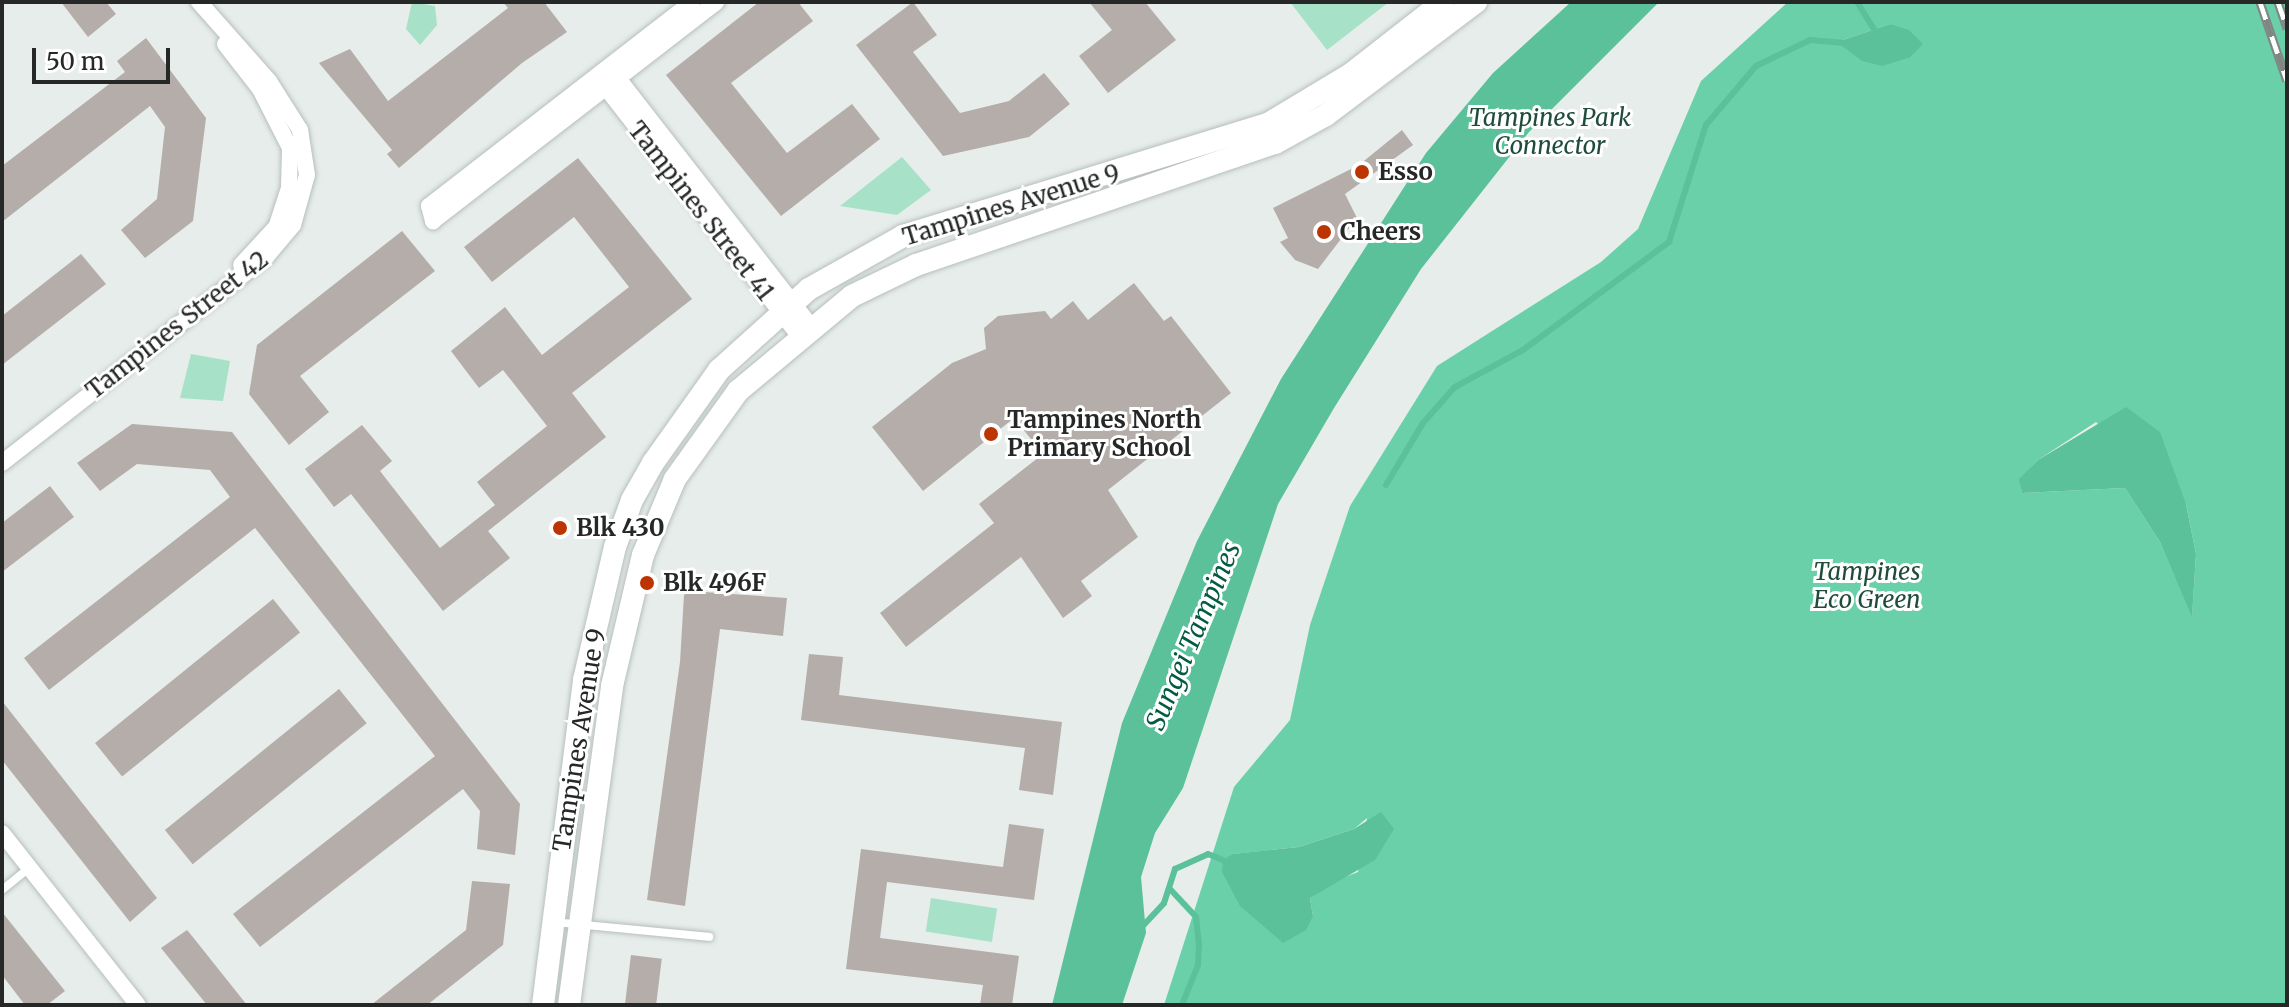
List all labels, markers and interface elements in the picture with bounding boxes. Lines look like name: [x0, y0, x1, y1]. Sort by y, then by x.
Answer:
scale bar: [36, 32, 174, 82]
text: 50 m: [46, 46, 105, 77]
park label: Tampines Park Connector: [1469, 104, 1631, 160]
street label: Tampines Street 41: [622, 116, 780, 306]
street label: Tampines Avenue 9: [899, 158, 1123, 252]
place label: Esso: [1378, 158, 1433, 186]
marker: Esso: [1353, 163, 1371, 181]
place label: Cheers: [1340, 218, 1421, 246]
marker: Cheers: [1315, 223, 1333, 241]
street label: Tampines Street 42: [80, 245, 274, 405]
place label: Tampines North Primary School: [1007, 406, 1201, 462]
marker: Tampines North Primary School: [982, 425, 1000, 443]
place label: Blk 430: [576, 514, 665, 542]
marker: Blk 430: [551, 519, 569, 537]
water label: Sungei Tampines: [1139, 537, 1247, 735]
park label: Tampines Eco Green: [1813, 558, 1921, 614]
place label: Blk 496F: [663, 569, 766, 597]
marker: Blk 496F: [638, 574, 656, 592]
street label: Tampines Avenue 9: [547, 626, 611, 854]

